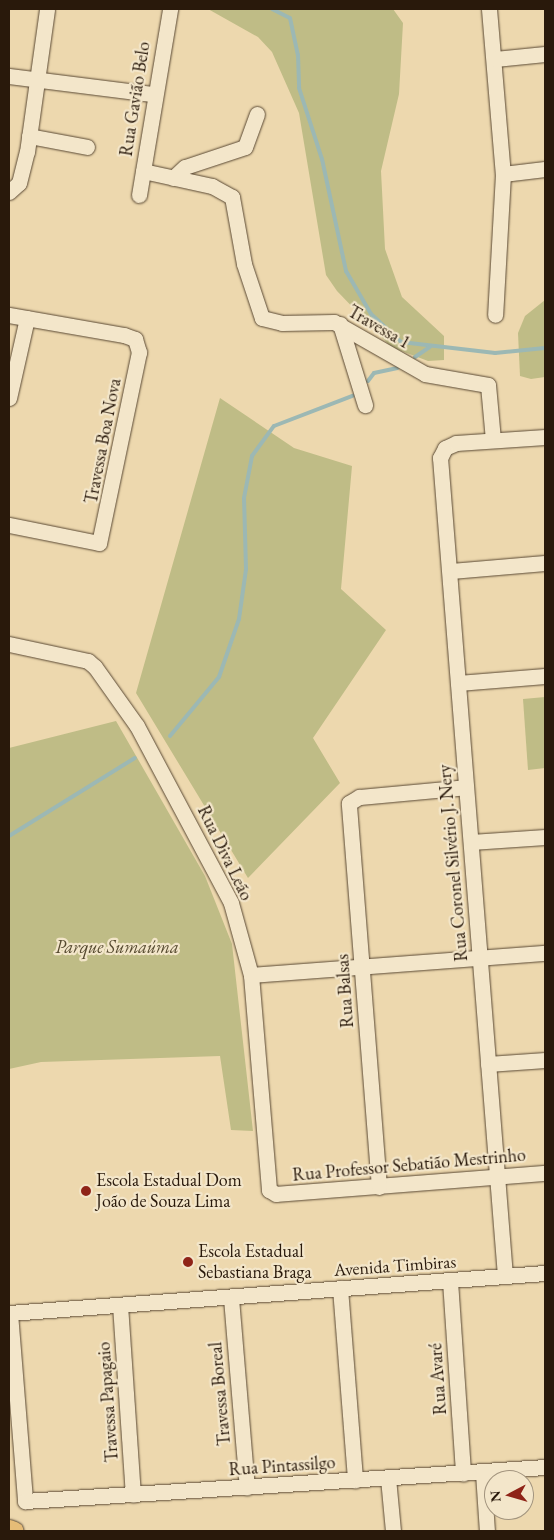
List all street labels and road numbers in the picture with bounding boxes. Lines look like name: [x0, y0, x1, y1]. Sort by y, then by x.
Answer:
street label: Rua Gavião Belo: [115, 40, 155, 158]
street label: Travessa 1: [344, 300, 414, 354]
street label: Travessa Boa Nova: [80, 376, 126, 506]
street label: Rua Coronel Silvério J. Nery: [434, 764, 472, 962]
street label: Rua Diva Leão: [193, 802, 257, 904]
street label: Rua Balsas: [332, 953, 358, 1029]
street label: Rua Professor Sebatião Mestrinho: [291, 1144, 527, 1186]
street label: Avenida Timbiras: [333, 1251, 457, 1281]
street label: Travessa Papagaio: [93, 1341, 123, 1463]
street label: Travessa Boreal: [205, 1341, 235, 1447]
street label: Rua Avaré: [425, 1342, 451, 1416]
street label: Rua Pintassilgo: [228, 1451, 336, 1481]

